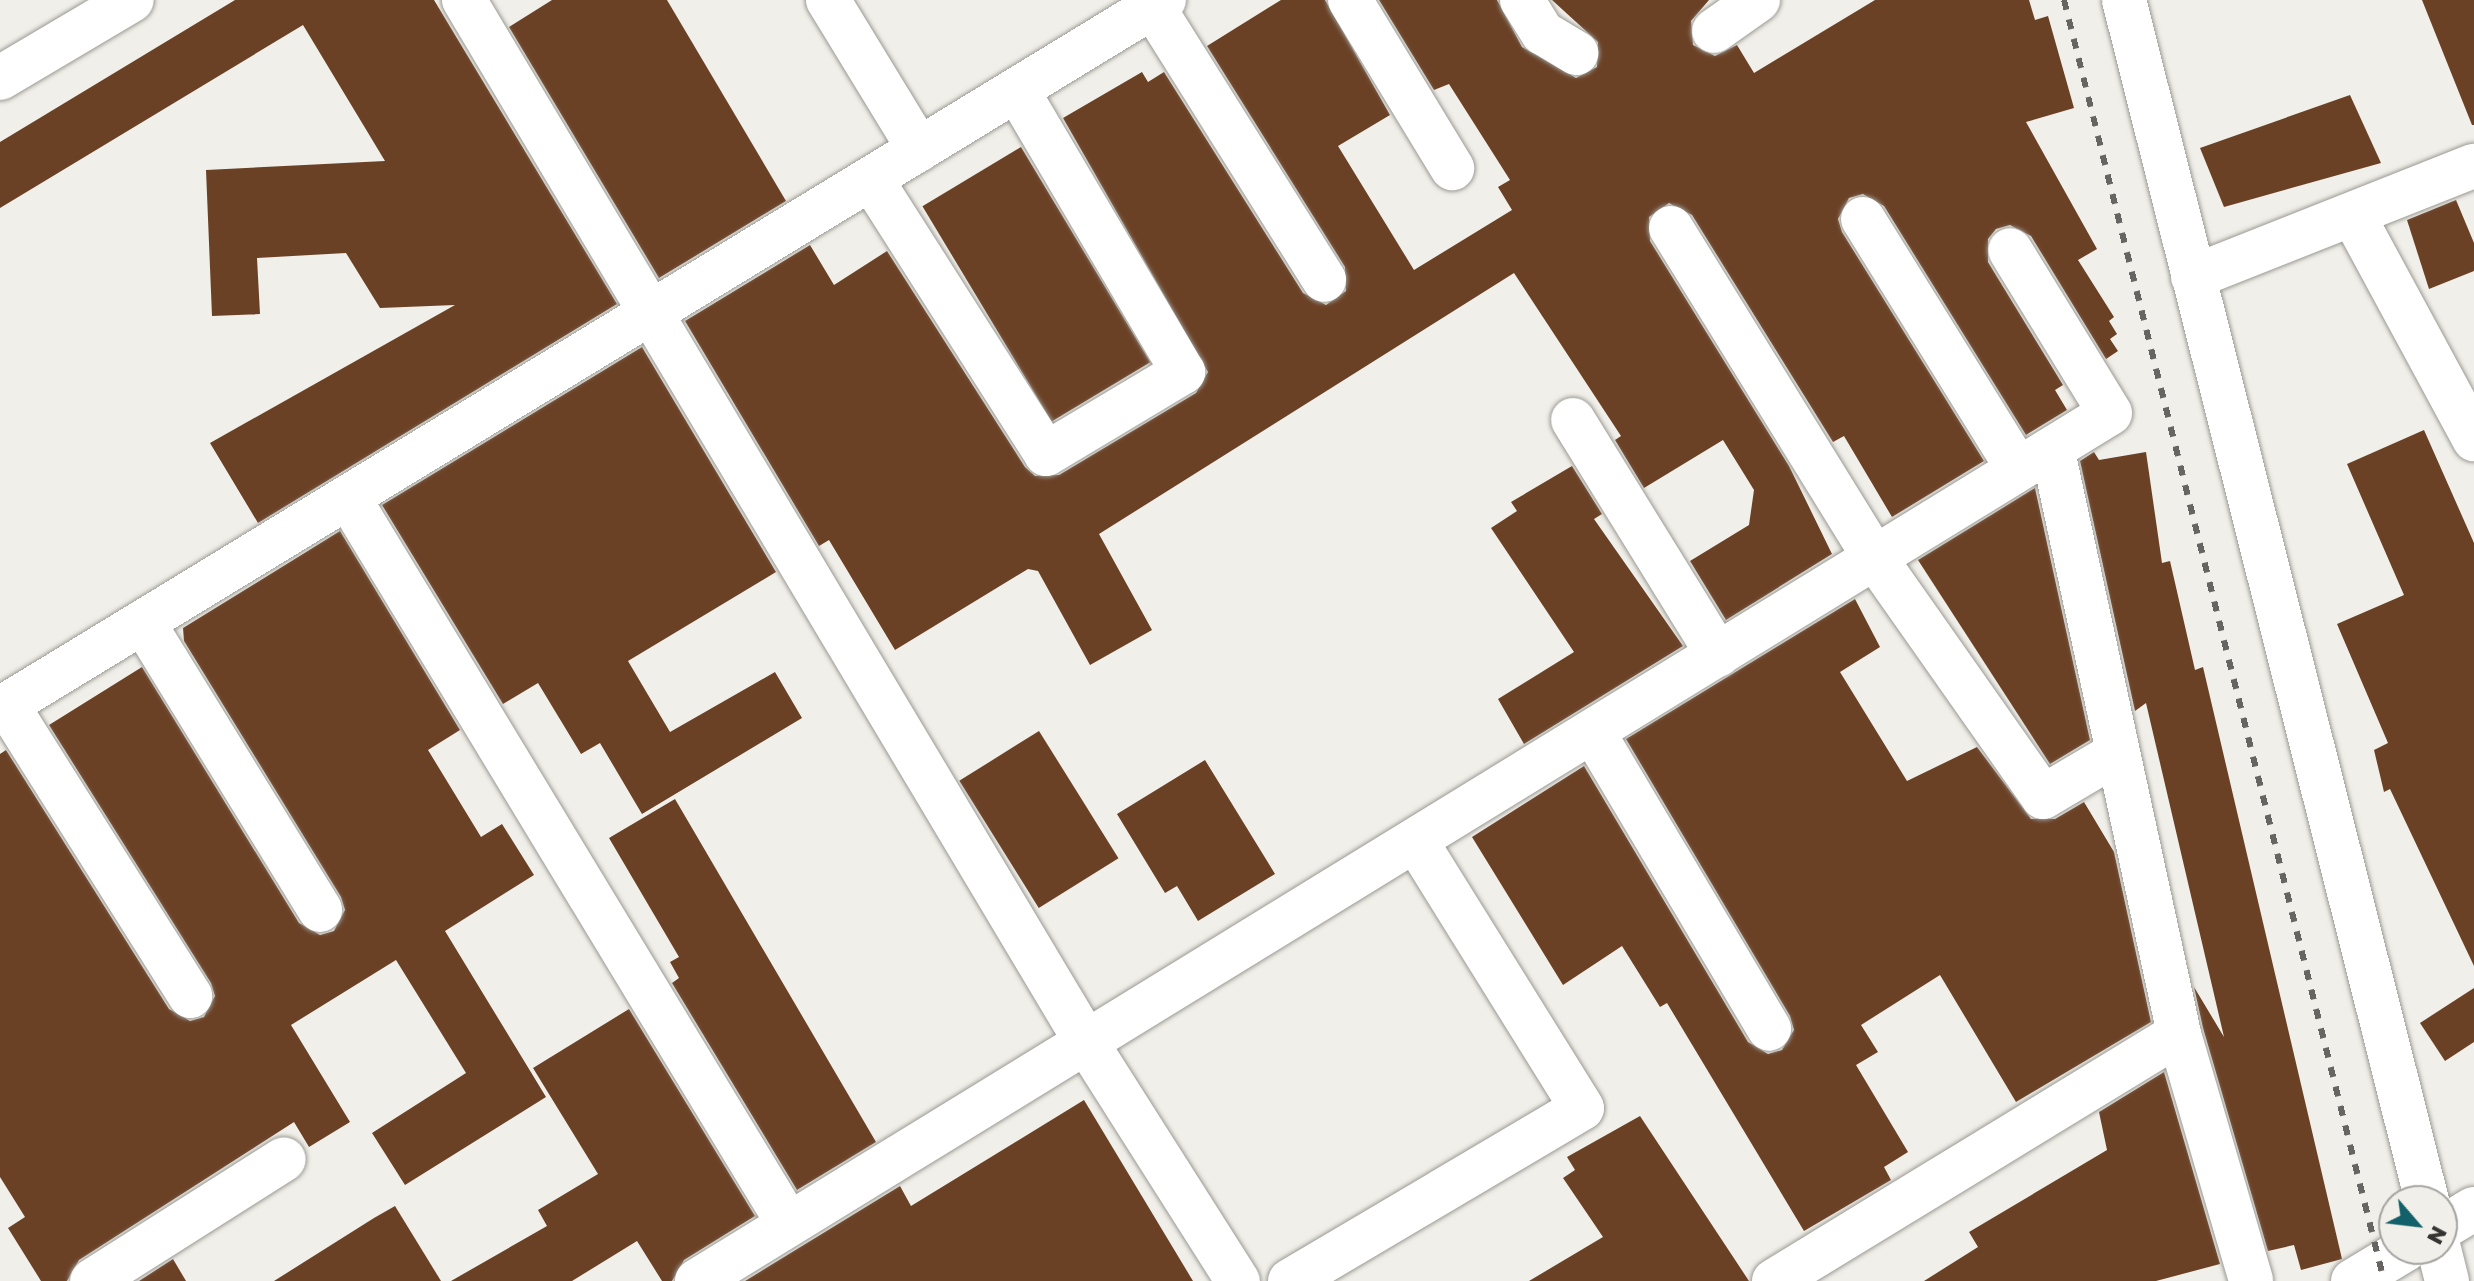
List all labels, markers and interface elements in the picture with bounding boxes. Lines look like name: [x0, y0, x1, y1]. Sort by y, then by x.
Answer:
north arrow: [2378, 1185, 2458, 1265]
text: N: [2422, 1222, 2454, 1249]

